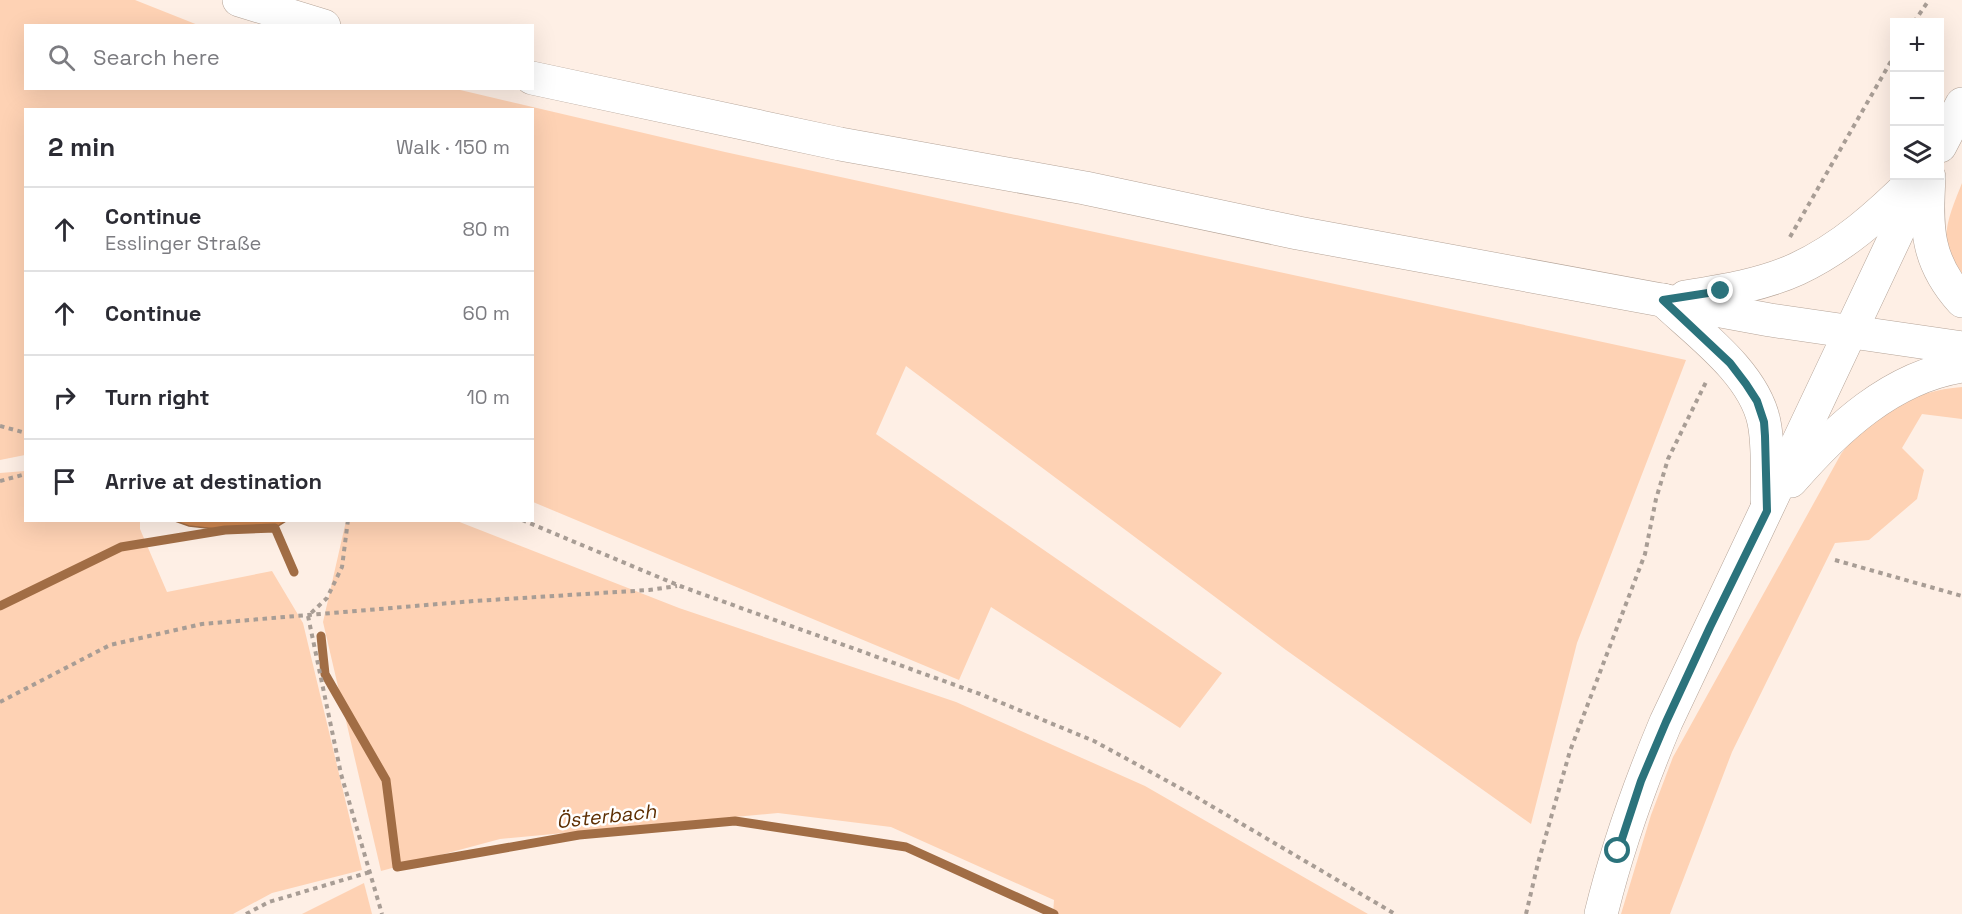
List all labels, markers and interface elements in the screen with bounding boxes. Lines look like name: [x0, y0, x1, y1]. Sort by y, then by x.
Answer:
map controls: [1890, 18, 1944, 180]
button: +: [1890, 18, 1944, 72]
search box: [24, 24, 534, 90]
icon: search: [45, 41, 78, 74]
text: Search here: [93, 43, 220, 71]
button: −: [1890, 72, 1944, 126]
button: layers: [1890, 126, 1944, 180]
text: 2 min: [48, 130, 115, 164]
text: Walk · 150 m: [396, 134, 510, 160]
text: Continue: [105, 202, 201, 230]
icon: ahead: [48, 213, 81, 246]
text: 80 m: [462, 216, 510, 242]
text: Esslinger Straße: [105, 230, 261, 256]
route end: [1707, 277, 1733, 303]
icon: ahead: [48, 297, 81, 330]
text: Continue: [105, 299, 201, 327]
text: 60 m: [463, 300, 510, 326]
icon: right: [48, 381, 81, 414]
text: Turn right: [105, 383, 210, 411]
text: 10 m: [466, 384, 510, 410]
icon: arrive: [48, 465, 81, 498]
text: Arrive at destination: [105, 467, 322, 495]
water label: Österbach: [555, 798, 658, 834]
route start: [1604, 837, 1630, 863]

